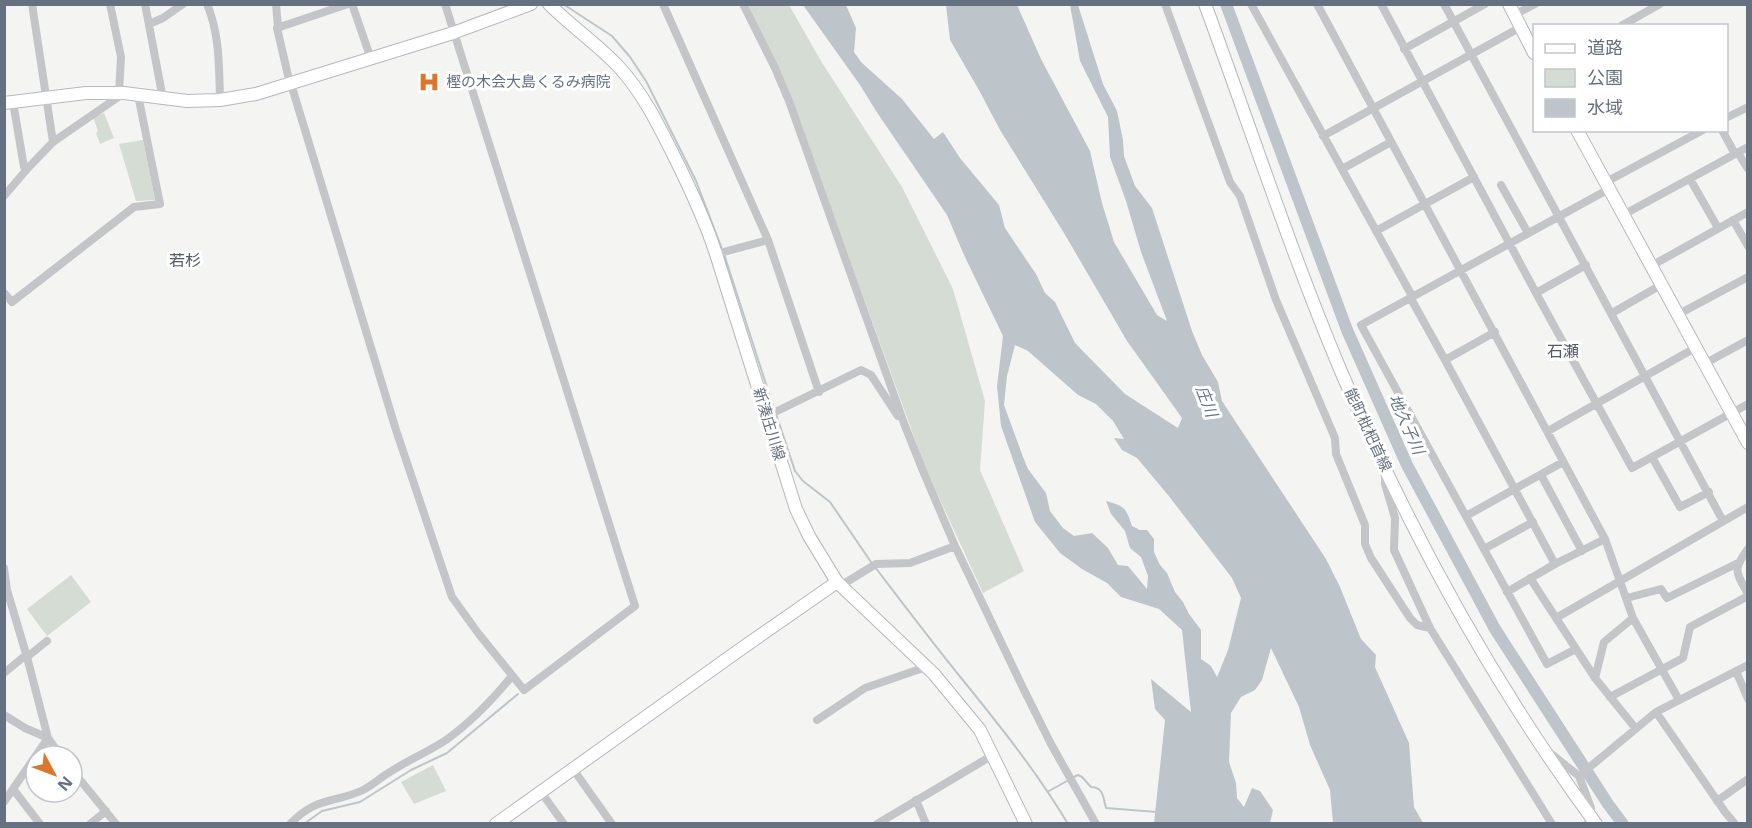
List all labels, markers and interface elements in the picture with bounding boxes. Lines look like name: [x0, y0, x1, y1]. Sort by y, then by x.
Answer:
legend: [1533, 24, 1728, 132]
text: 道路: [1587, 35, 1623, 59]
text: 公園: [1587, 65, 1623, 89]
hospital icon: 樫の木会大島くるみ病院: [417, 70, 441, 94]
place label: 樫の木会大島くるみ病院: [446, 71, 611, 91]
text: 水域: [1587, 95, 1623, 119]
district label: 若杉: [169, 249, 201, 271]
district label: 石瀬: [1547, 340, 1579, 362]
water label: 庄川: [1191, 382, 1224, 422]
street label: 新湊庄川線: [749, 385, 790, 463]
street label: 能町枇杷首線: [1341, 385, 1397, 475]
water label: 地久子川: [1384, 390, 1431, 460]
north arrow: [24, 744, 84, 804]
text: N: [53, 772, 78, 796]

